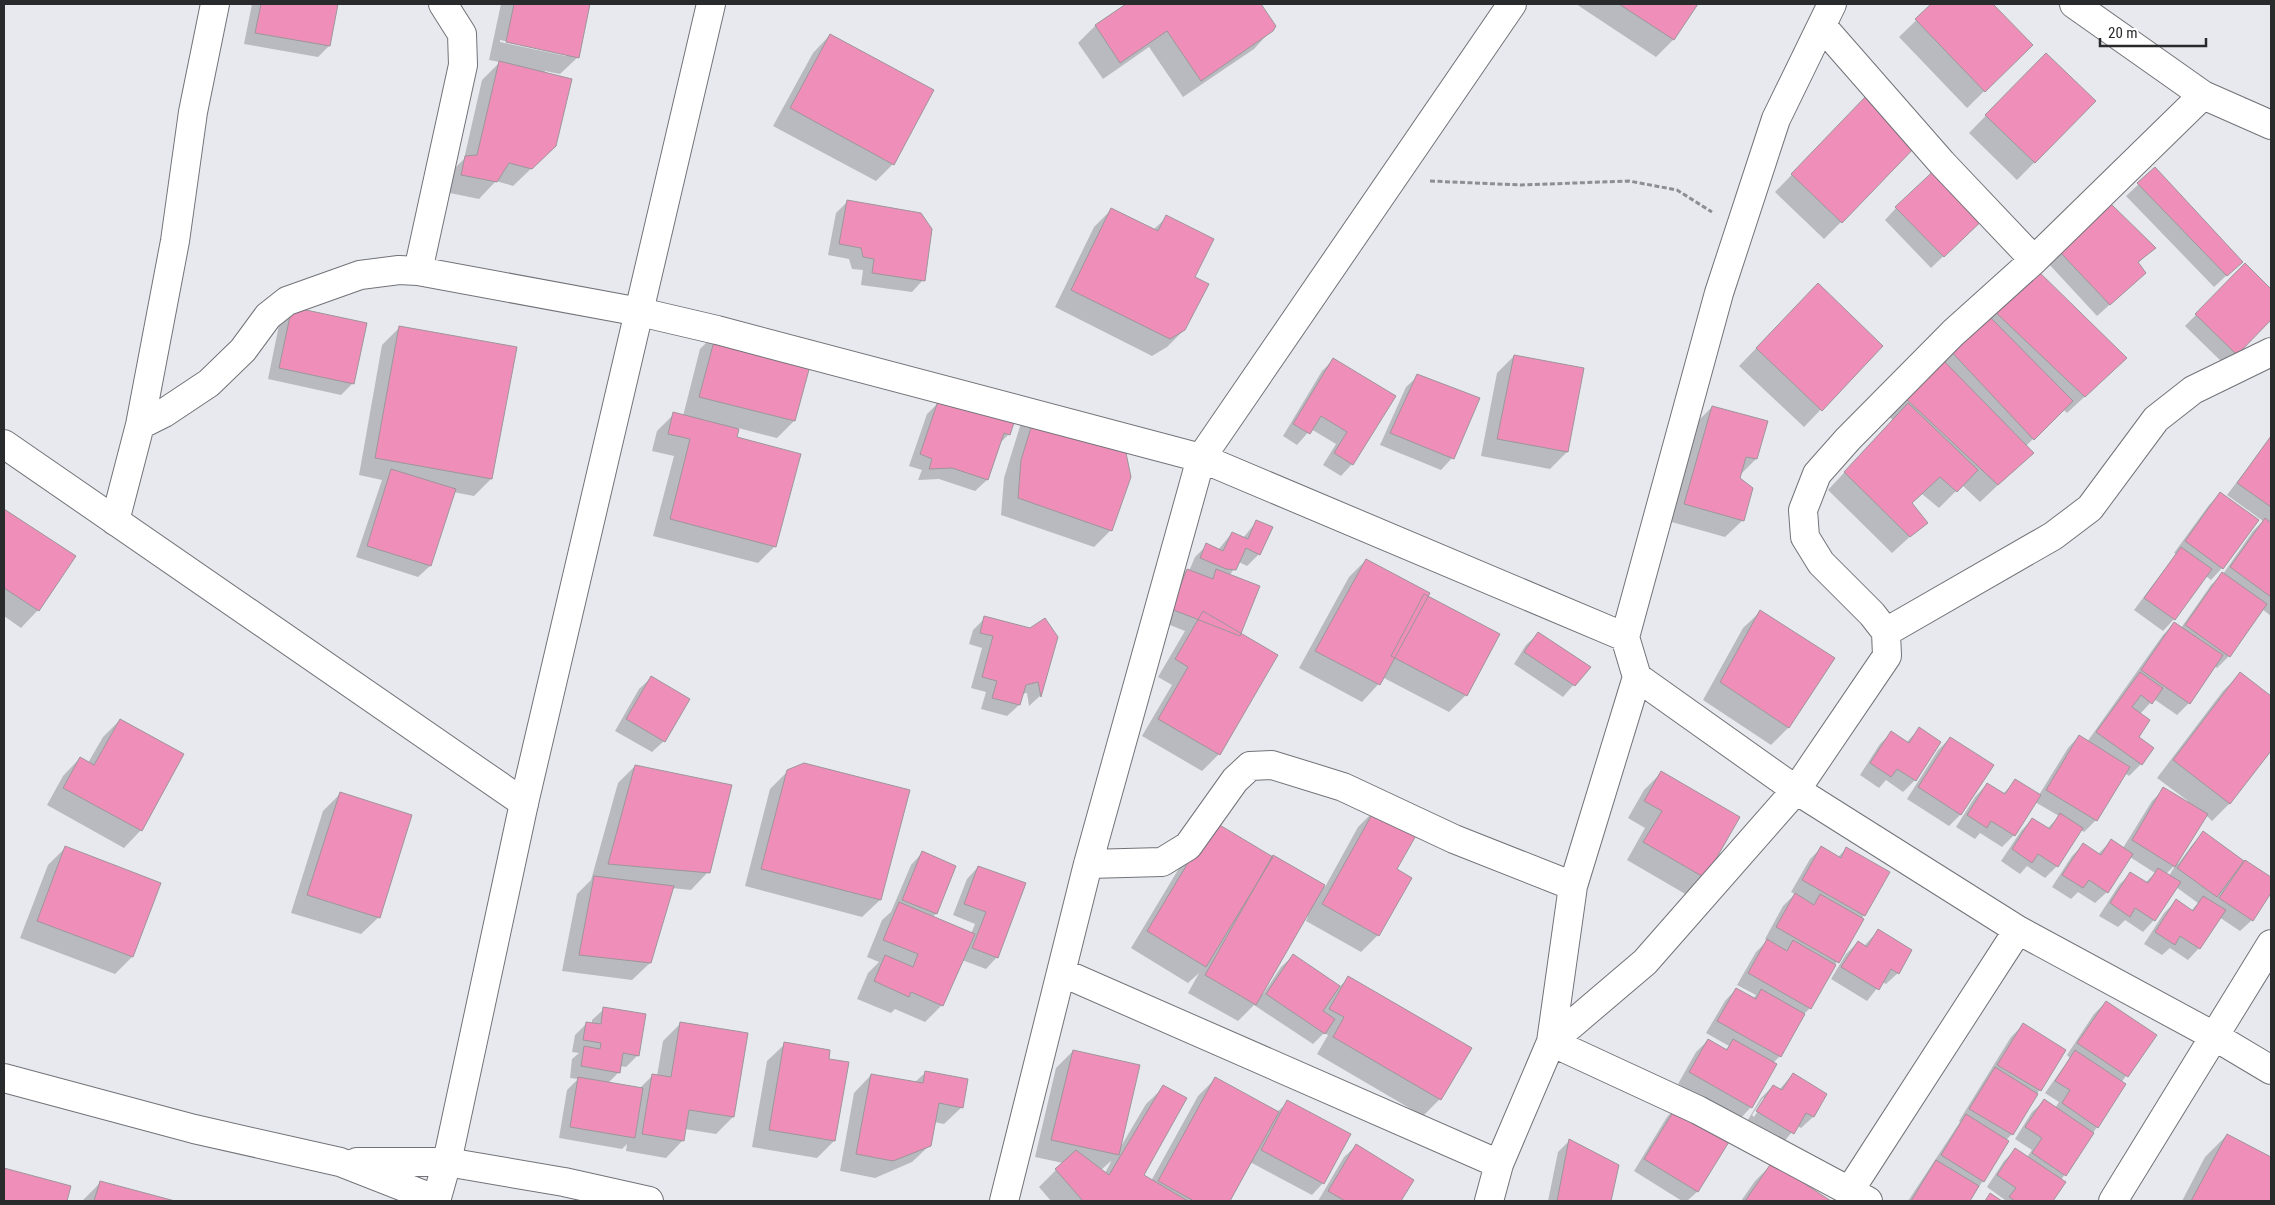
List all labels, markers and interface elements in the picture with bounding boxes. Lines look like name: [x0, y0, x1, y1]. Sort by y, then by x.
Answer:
scale bar: [2100, 15, 2206, 47]
text: 20 m: [2108, 24, 2138, 42]

